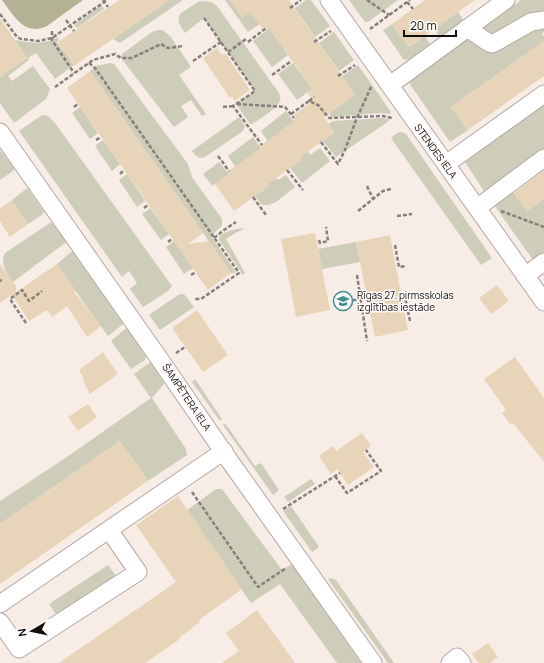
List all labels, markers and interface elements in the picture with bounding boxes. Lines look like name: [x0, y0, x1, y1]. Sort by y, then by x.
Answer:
scale bar: [404, 12, 456, 38]
text: 20 m: [410, 17, 437, 34]
street label: STENDES IELA: [411, 121, 461, 182]
place label: Rīgas 27. pirmsskolas izglītības iestāde: [357, 288, 454, 314]
school or university icon: Rīgas 27. pirmsskolas izglītības iestāde: [332, 290, 354, 312]
street label: ŠAMPĒTERA IELA: [159, 361, 215, 434]
north arrow: [12, 611, 52, 651]
text: N: [14, 627, 30, 638]

